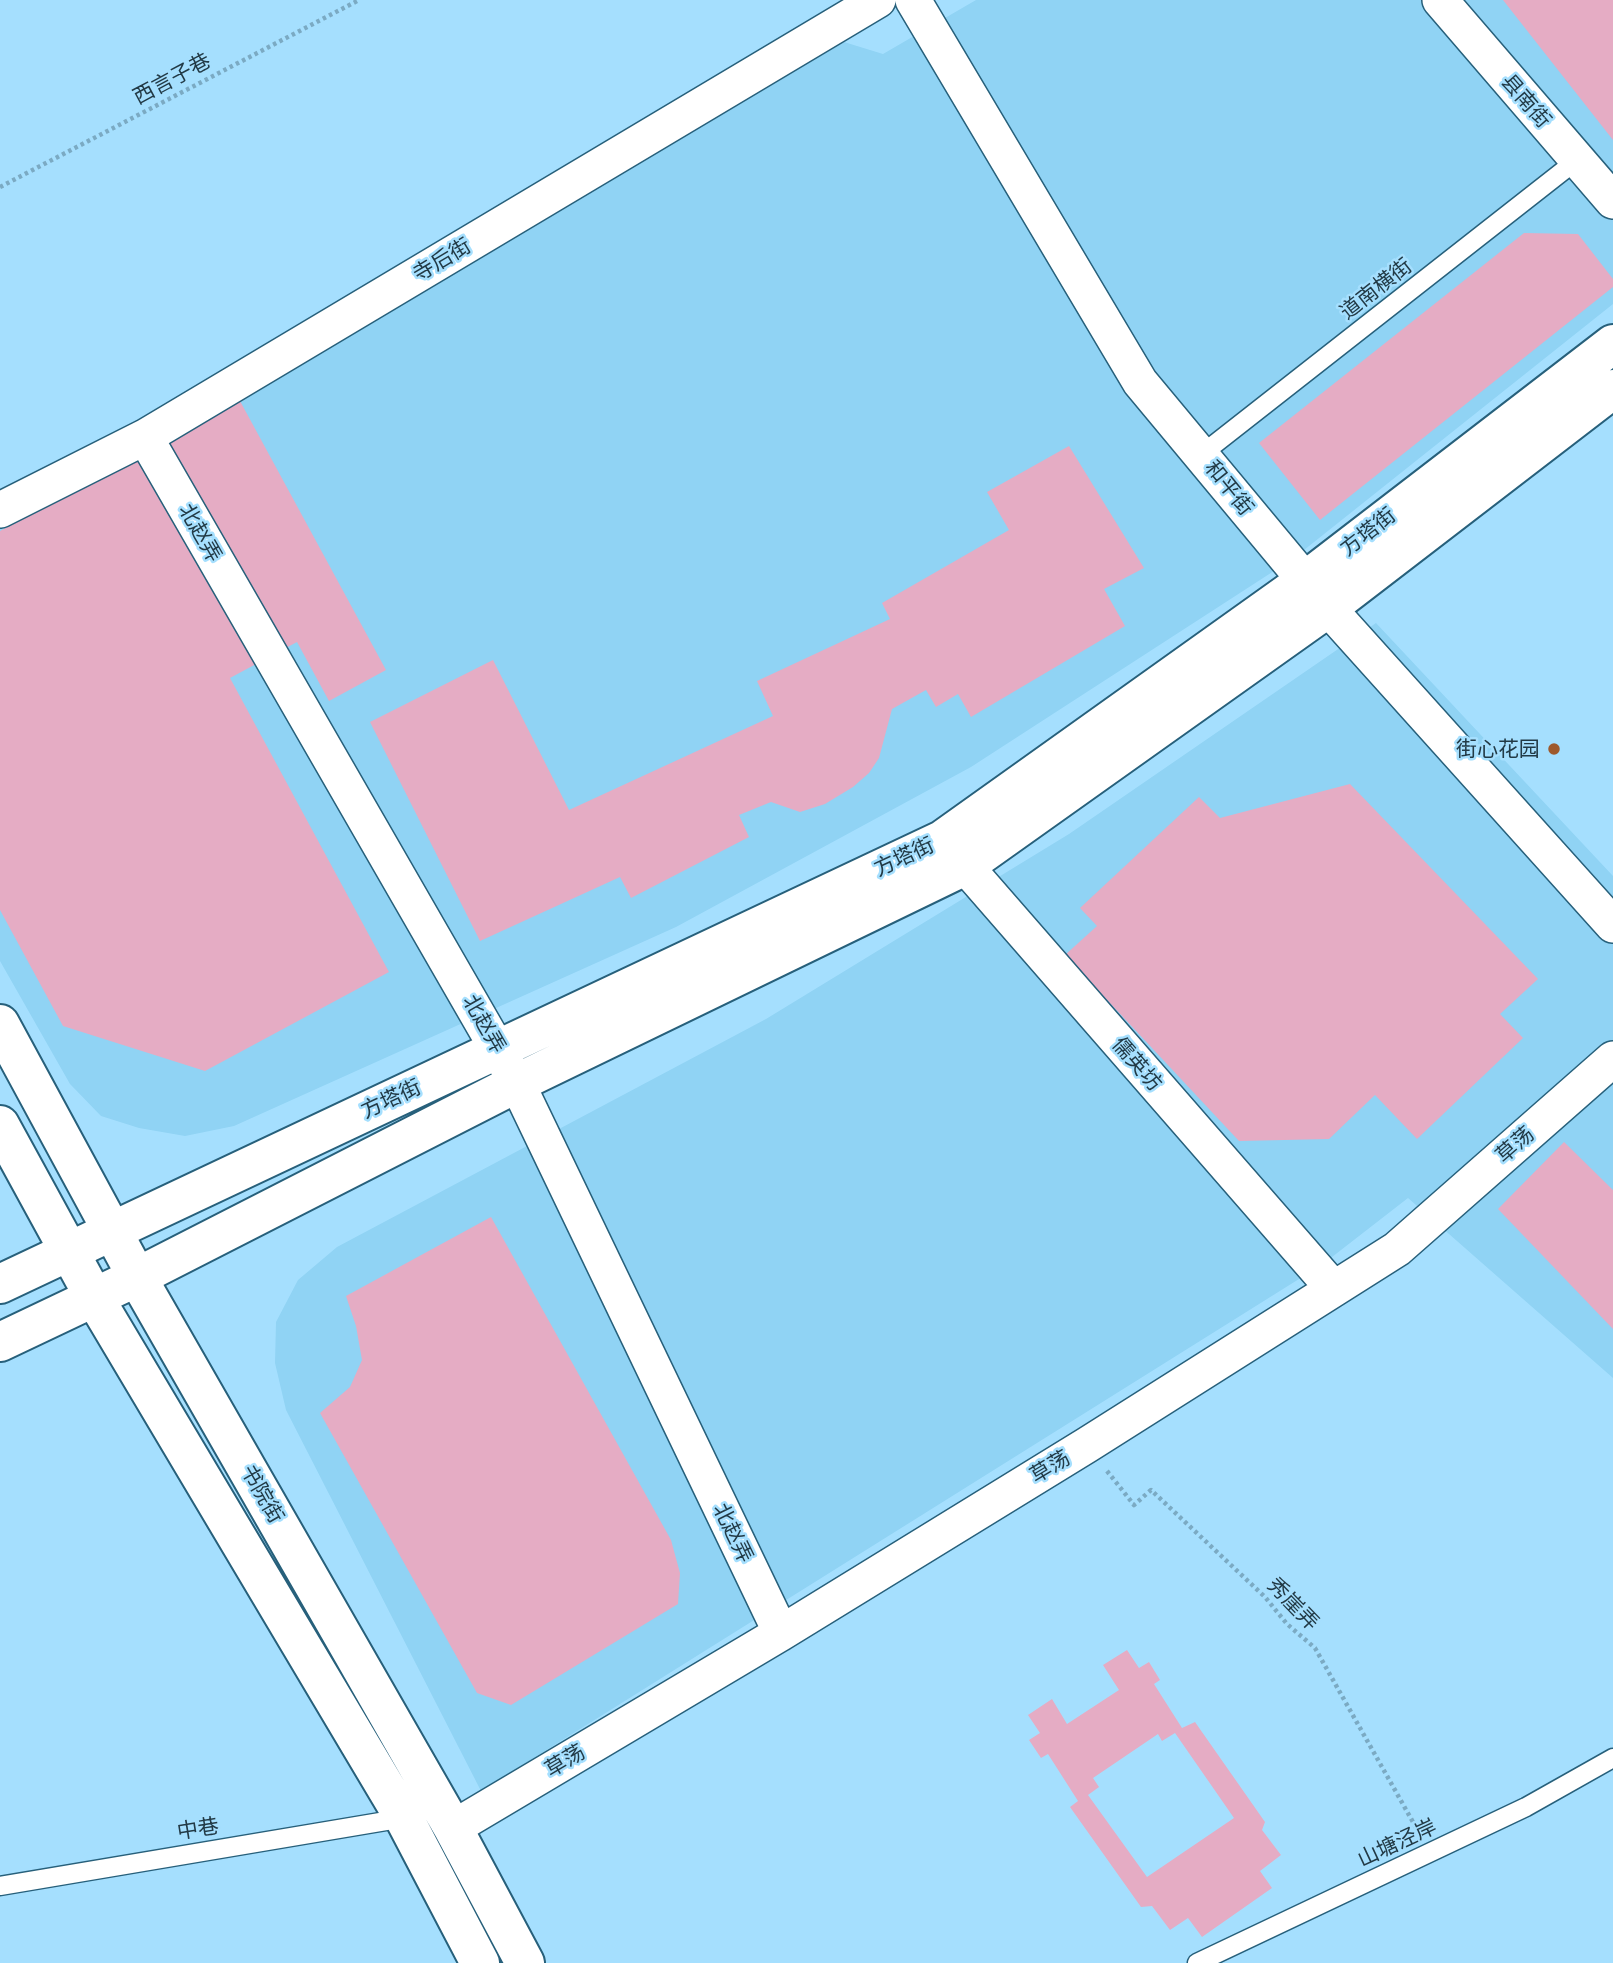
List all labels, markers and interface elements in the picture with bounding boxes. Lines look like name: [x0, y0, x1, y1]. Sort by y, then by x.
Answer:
street label: 西言子巷: [129, 48, 215, 110]
street label: 县南街: [1496, 69, 1556, 133]
street label: 寺后街: [409, 233, 475, 287]
street label: 道南横街: [1335, 253, 1417, 325]
street label: 和平街: [1199, 456, 1259, 520]
street label: 北赵弄: [173, 499, 227, 567]
street label: 方塔街: [1335, 503, 1401, 561]
place label: 街心花园: [1456, 736, 1540, 762]
marker: 街心花园: [1546, 741, 1562, 757]
street label: 方塔街: [870, 832, 938, 882]
street label: 北赵弄: [457, 990, 511, 1058]
street label: 儒英坊: [1107, 1032, 1167, 1096]
street label: 方塔街: [357, 1074, 425, 1124]
street label: 草荡: [1491, 1122, 1539, 1168]
street label: 草荡: [1026, 1445, 1074, 1489]
street label: 书院街: [235, 1460, 289, 1528]
street label: 北赵弄: [708, 1499, 758, 1567]
street label: 秀崖弄: [1262, 1573, 1324, 1635]
street label: 草荡: [541, 1739, 589, 1783]
street label: 中巷: [175, 1813, 221, 1845]
street label: 山塘泾岸: [1354, 1814, 1440, 1872]

